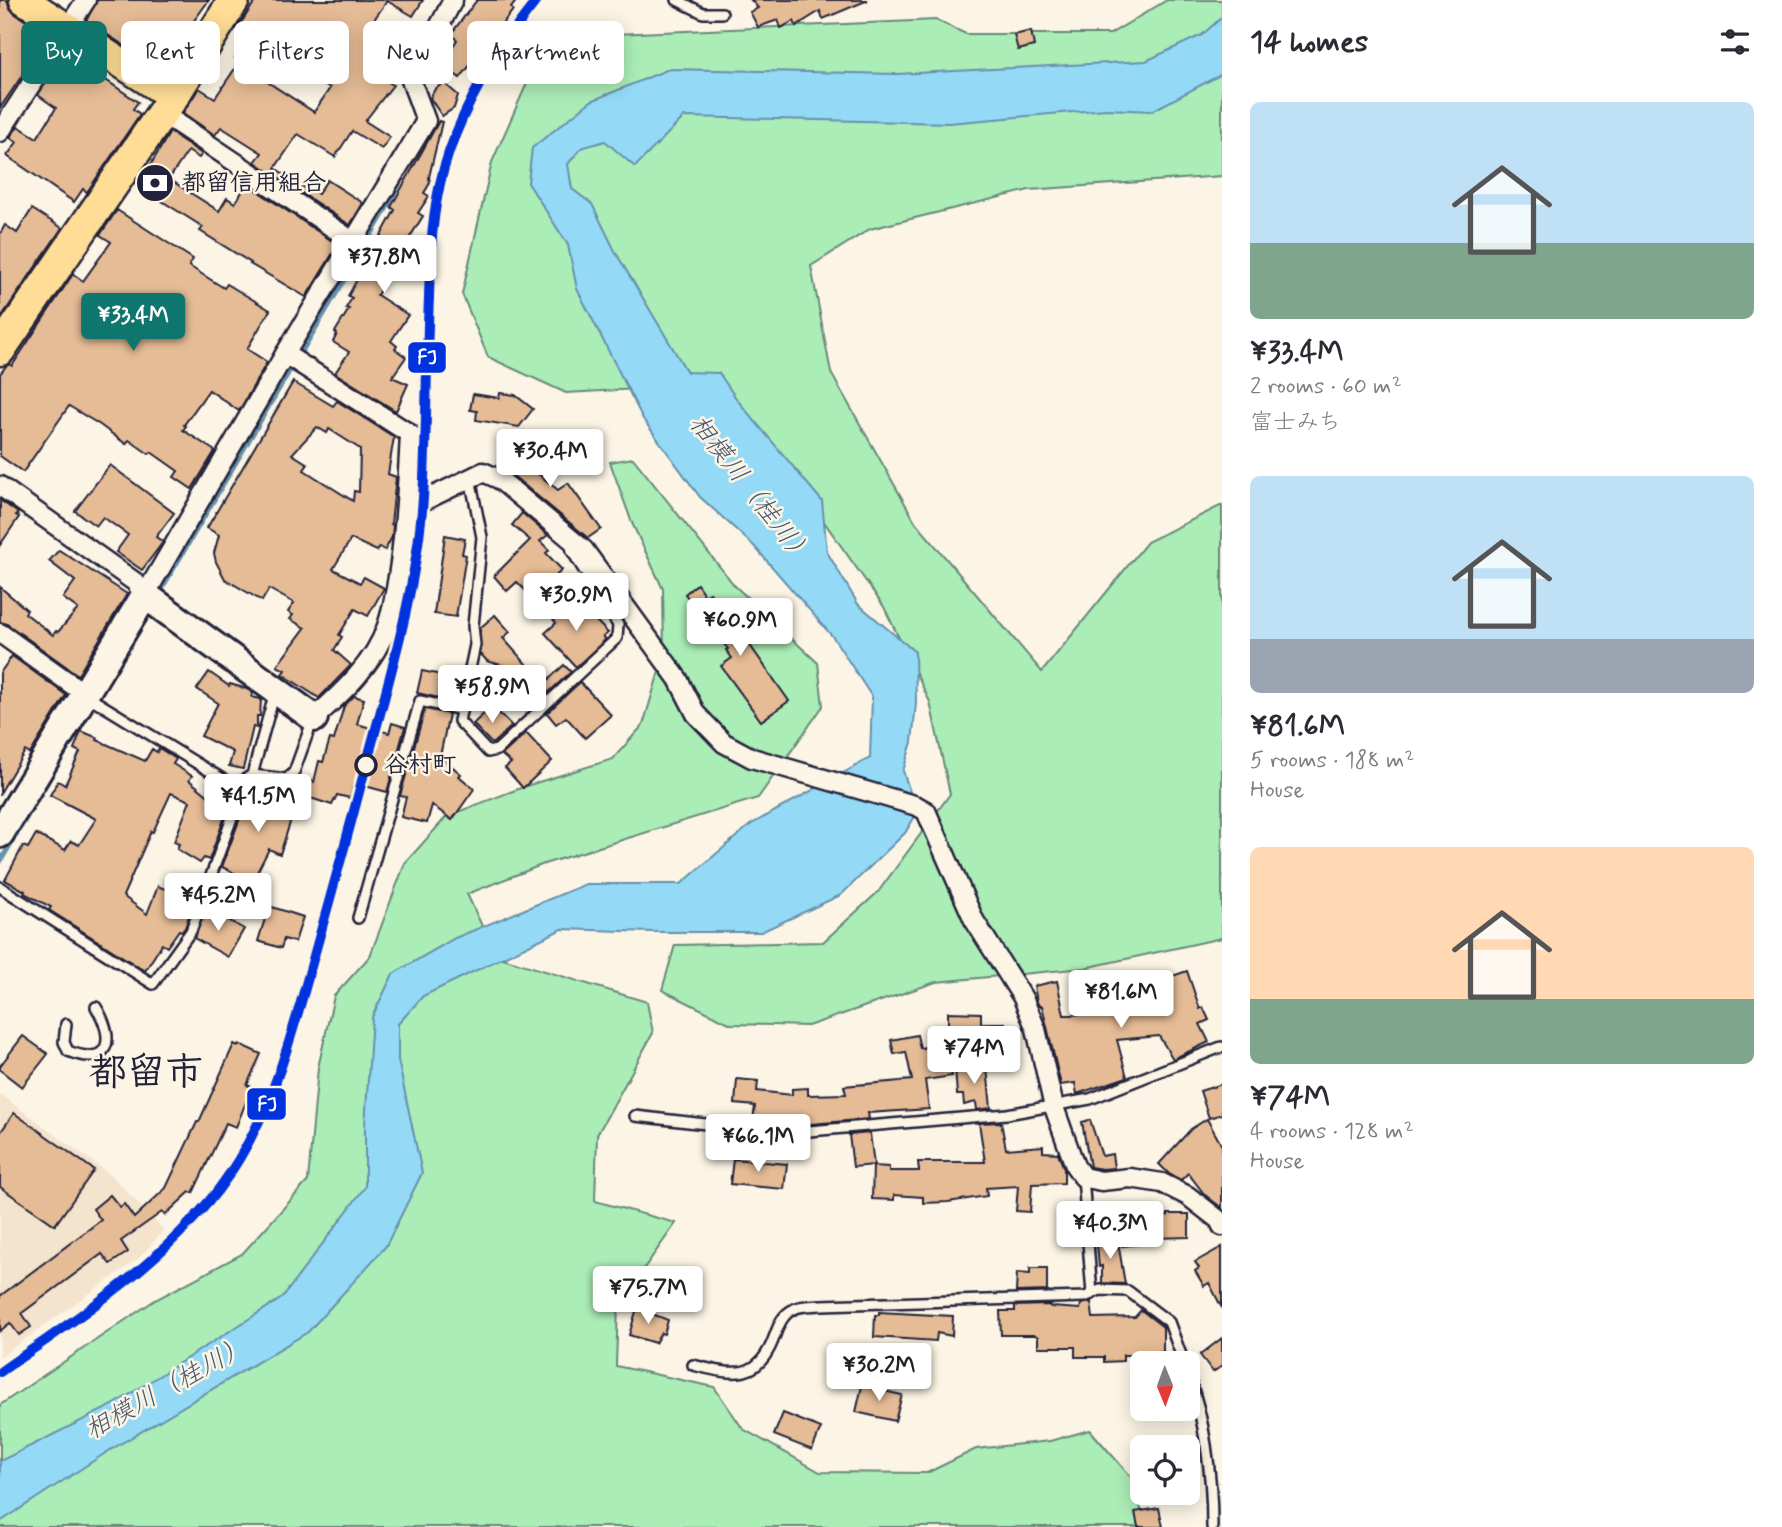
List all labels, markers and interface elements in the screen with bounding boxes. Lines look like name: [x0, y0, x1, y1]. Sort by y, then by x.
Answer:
chip: Buy: [21, 21, 107, 84]
chip: Rent: [121, 21, 220, 84]
chip: Filters: [234, 21, 349, 84]
chip: New: [363, 21, 453, 84]
chip: Apartment: [467, 21, 624, 84]
text: 14 homes: [1250, 23, 1368, 62]
icon: filters: [1716, 23, 1754, 61]
icon: home: [1439, 147, 1565, 273]
bank icon: 都留信用組合: [134, 162, 176, 204]
place label: 都留信用組合: [182, 168, 326, 199]
pin: ¥37.8M: [327, 236, 441, 295]
text: ¥37.8M: [347, 243, 421, 273]
pin: ¥33.4M: [76, 294, 190, 353]
text: ¥33.4M: [97, 301, 169, 331]
text: ¥33.4M: [1250, 333, 1344, 372]
line badge: FJ: [407, 341, 447, 374]
text: FJ: [417, 346, 437, 371]
text: 2 rooms · 60 m²: [1250, 372, 1402, 402]
water label: 相模川（桂川）: [681, 408, 819, 572]
text: 富士みち: [1250, 408, 1341, 438]
pin: ¥30.4M: [493, 430, 607, 489]
text: ¥30.4M: [512, 437, 588, 467]
icon: home: [1439, 521, 1565, 647]
pin: ¥30.9M: [519, 574, 633, 633]
text: ¥30.9M: [539, 581, 613, 611]
pin: ¥60.9M: [683, 598, 797, 658]
text: ¥60.9M: [703, 606, 777, 636]
pin: ¥58.9M: [435, 666, 549, 725]
text: ¥58.9M: [454, 673, 530, 703]
text: ¥81.6M: [1250, 707, 1345, 746]
text: 5 rooms · 188 m²: [1250, 746, 1414, 776]
place label: 谷村町: [384, 750, 456, 781]
marker: 谷村町: [355, 754, 377, 776]
pin: ¥41.5M: [201, 774, 315, 834]
text: House: [1250, 776, 1304, 806]
text: ¥41.5M: [220, 782, 296, 812]
pin: ¥45.2M: [161, 874, 275, 933]
text: ¥45.2M: [180, 881, 256, 911]
icon: home: [1439, 892, 1565, 1018]
pin: ¥81.6M: [1064, 970, 1178, 1030]
text: ¥81.6M: [1085, 978, 1157, 1008]
pin: ¥74M: [933, 1026, 1015, 1086]
text: ¥74M: [943, 1034, 1005, 1064]
district label: 都留市: [89, 1049, 203, 1098]
text: ¥74M: [1250, 1078, 1330, 1117]
line badge: FJ: [246, 1087, 287, 1121]
text: FJ: [257, 1093, 277, 1118]
pin: ¥66.1M: [701, 1114, 815, 1174]
text: 4 rooms · 128 m²: [1250, 1117, 1414, 1147]
text: ¥66.1M: [721, 1122, 795, 1152]
text: House: [1250, 1147, 1304, 1177]
pin: ¥40.3M: [1053, 1202, 1167, 1261]
text: ¥40.3M: [1072, 1209, 1148, 1239]
pin: ¥75.7M: [591, 1266, 705, 1326]
text: ¥75.7M: [609, 1274, 687, 1304]
water label: 相模川（桂川）: [79, 1330, 255, 1448]
pin: ¥30.2M: [822, 1344, 936, 1403]
text: ¥30.2M: [842, 1351, 916, 1381]
north arrow: [1130, 1351, 1200, 1421]
map controls: [1130, 1351, 1200, 1505]
button: locate: [1130, 1435, 1200, 1505]

